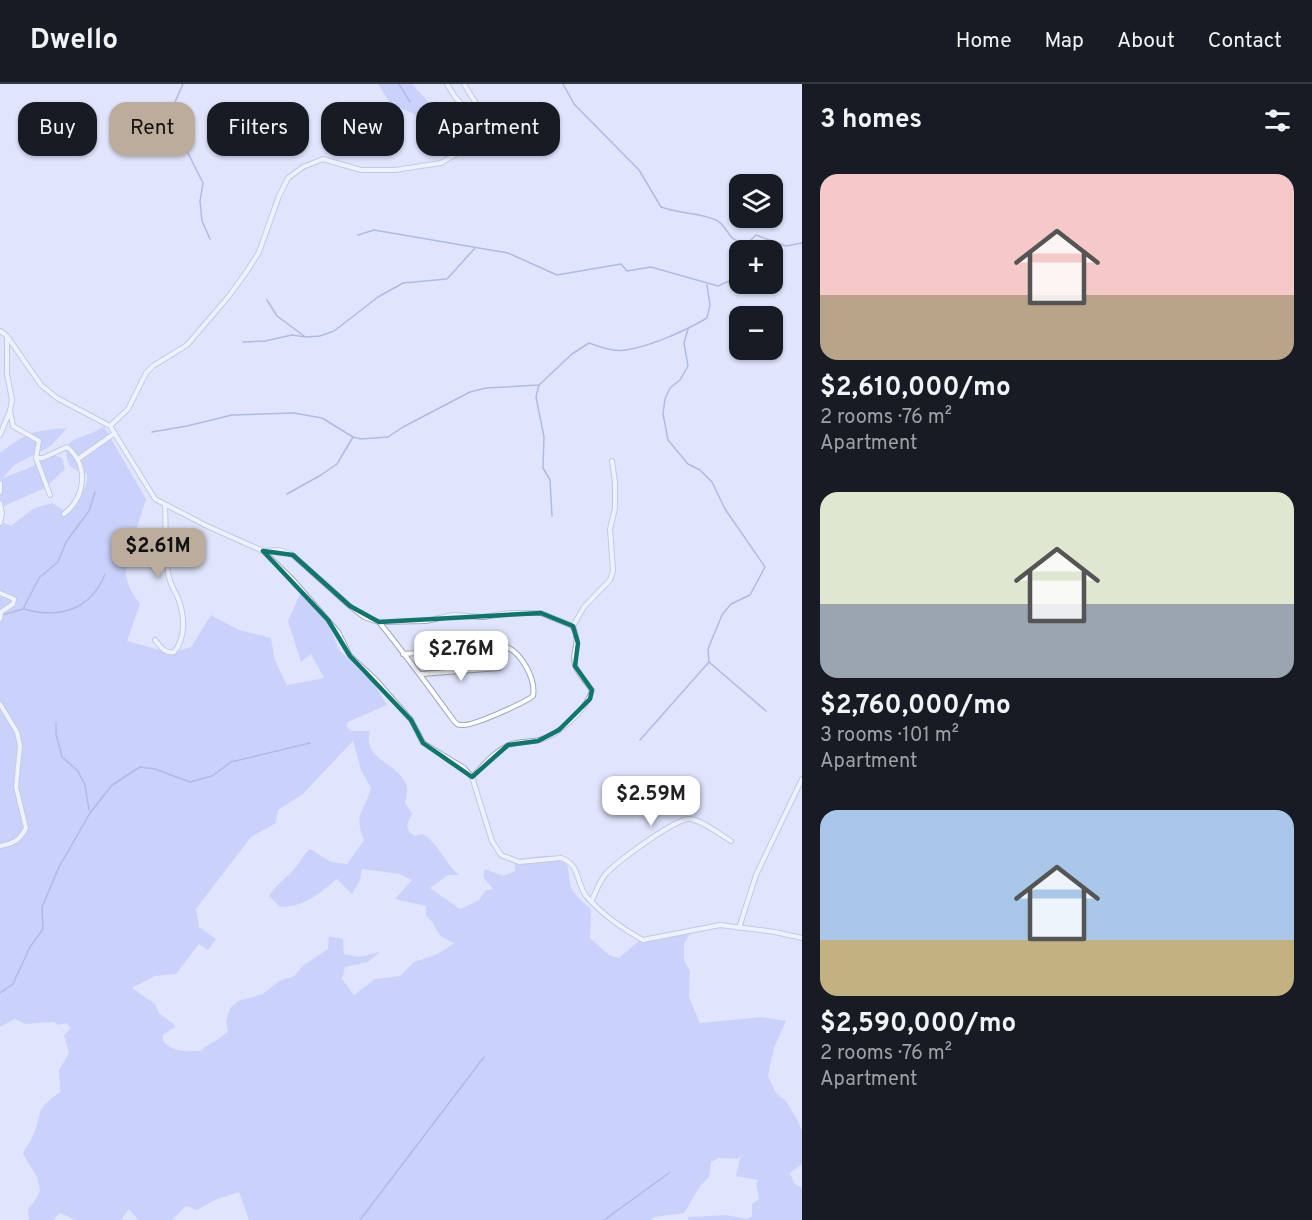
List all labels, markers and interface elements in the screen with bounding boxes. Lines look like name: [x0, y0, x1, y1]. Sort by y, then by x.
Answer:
text: Dwello: [30, 23, 118, 59]
text: Home: [956, 28, 1012, 55]
text: Map: [1045, 28, 1084, 55]
text: About: [1117, 28, 1175, 55]
text: Contact: [1208, 28, 1282, 55]
chip: Buy: [18, 102, 97, 156]
chip: Rent: [109, 102, 195, 156]
chip: Filters: [207, 102, 309, 156]
chip: New: [321, 102, 404, 156]
chip: Apartment: [416, 102, 560, 156]
text: 3 homes: [820, 104, 922, 137]
icon: filters: [1261, 104, 1294, 137]
map controls: [729, 174, 783, 360]
button: layers: [729, 174, 783, 228]
icon: home: [1003, 213, 1111, 321]
button: +: [729, 240, 783, 294]
button: −: [729, 306, 783, 360]
text: $2,610,000/mo: [820, 372, 1011, 405]
text: 2 rooms · 76 m²: [820, 405, 952, 431]
text: Apartment: [820, 431, 918, 457]
pin: $2.61M: [109, 528, 207, 579]
icon: home: [1003, 531, 1111, 639]
text: $2.61M: [125, 534, 191, 560]
pin: $2.76M: [412, 631, 510, 682]
text: $2.76M: [428, 637, 494, 663]
text: $2,760,000/mo: [820, 690, 1011, 723]
text: 3 rooms · 101 m²: [820, 723, 959, 749]
text: Apartment: [820, 749, 918, 775]
pin: $2.59M: [602, 776, 700, 827]
text: $2.59M: [616, 782, 686, 808]
icon: home: [1003, 849, 1111, 957]
text: $2,590,000/mo: [820, 1008, 1016, 1041]
text: 2 rooms · 76 m²: [820, 1041, 952, 1067]
text: Apartment: [820, 1067, 918, 1093]

